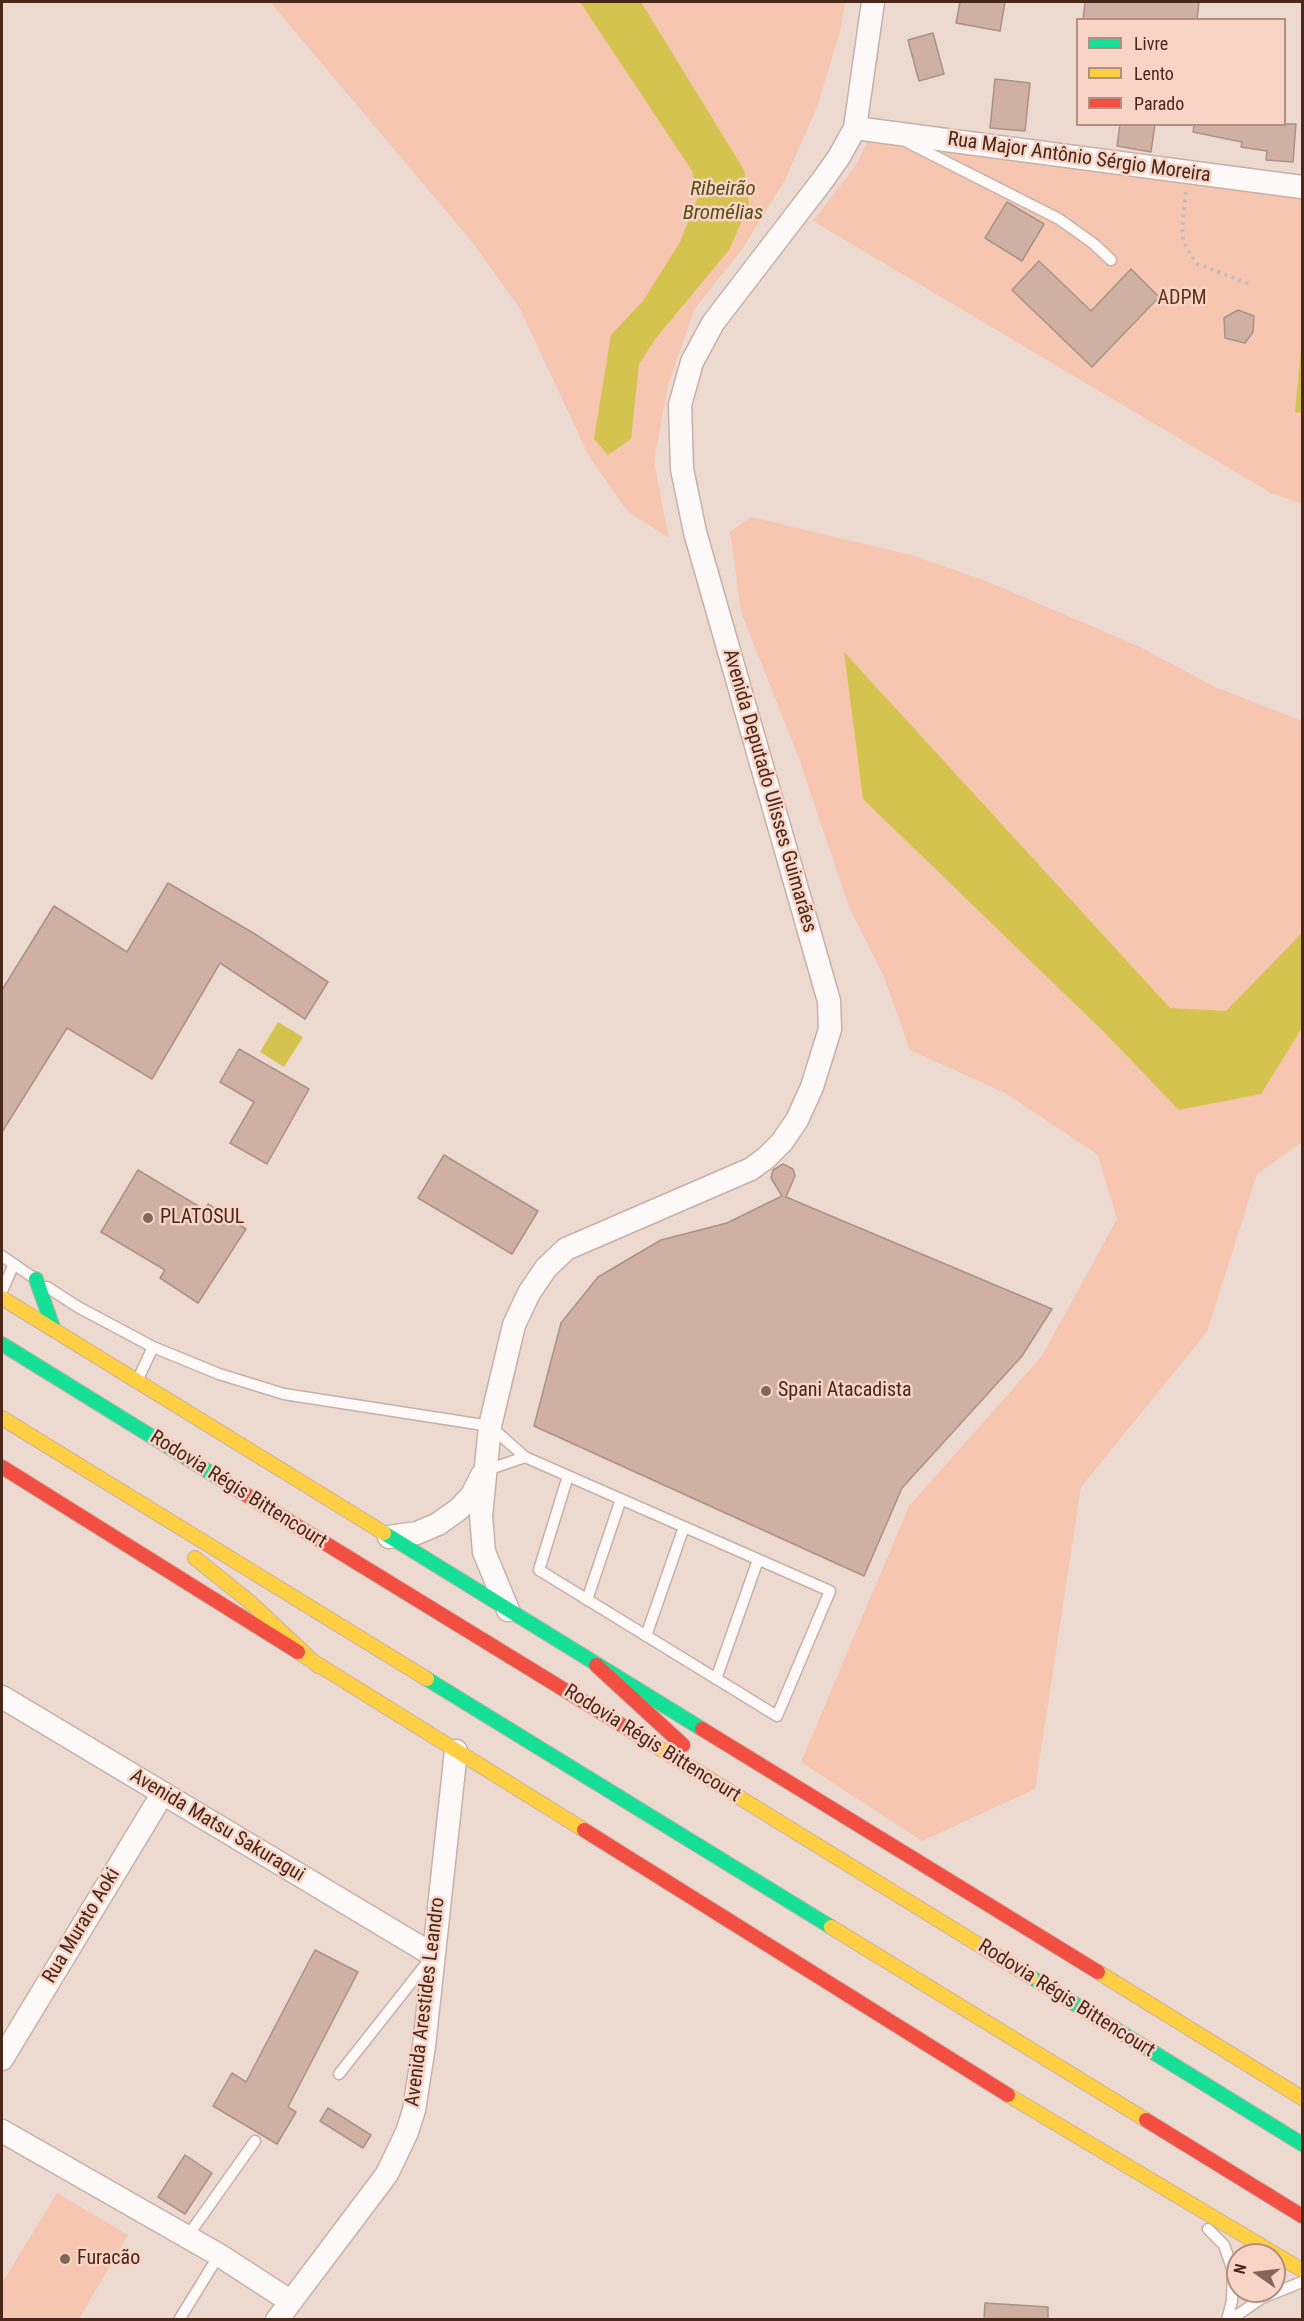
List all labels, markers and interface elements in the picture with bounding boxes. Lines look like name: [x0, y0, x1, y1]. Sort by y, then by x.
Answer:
legend: [1076, 18, 1286, 126]
text: Livre: [1134, 33, 1168, 54]
text: Lento: [1134, 63, 1174, 84]
text: Parado: [1134, 93, 1184, 114]
street label: Rua Major Antônio Sérgio Moreira: [946, 128, 1212, 188]
water label: Ribeirão Bromélias: [683, 177, 763, 227]
park label: ADPM: [1157, 287, 1207, 311]
street label: Avenida Deputado Ulisses Guimarães: [717, 646, 821, 936]
place label: PLATOSUL: [160, 1206, 244, 1230]
marker: PLATOSUL: [141, 1211, 155, 1225]
place label: Spani Atacadista: [778, 1379, 911, 1403]
marker: Spani Atacadista: [759, 1384, 773, 1398]
street label: Rodovia Régis Bittencourt: [145, 1426, 331, 1554]
street label: Rodovia Régis Bittencourt: [559, 1680, 745, 1808]
street label: Avenida Matsu Sakuragui: [125, 1764, 309, 1888]
street label: Rua Murato Aoki: [38, 1864, 126, 1988]
street label: Avenida Arestides Leandro: [401, 1896, 451, 2108]
street label: Rodovia Régis Bittencourt: [973, 1935, 1159, 2063]
north arrow: [1226, 2243, 1286, 2303]
place label: Furacão: [77, 2247, 140, 2271]
marker: Furacão: [58, 2252, 72, 2266]
text: N: [1230, 2262, 1250, 2276]

